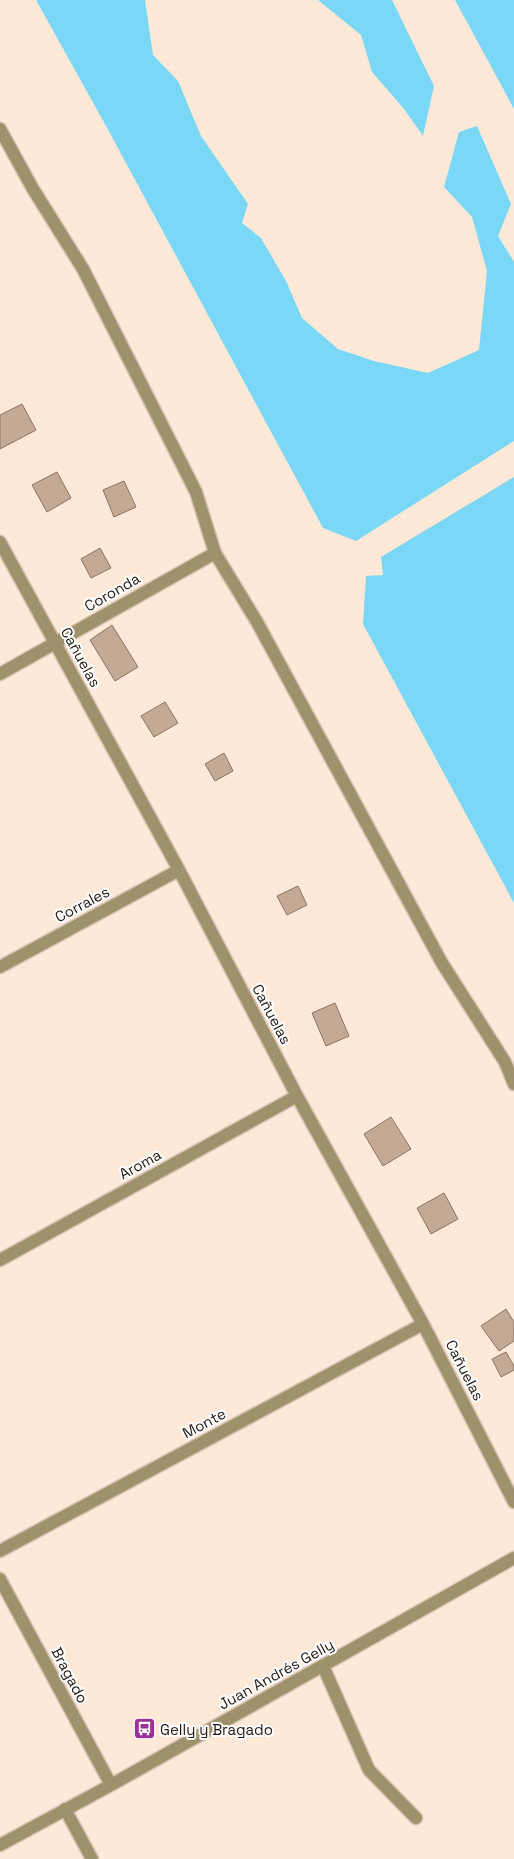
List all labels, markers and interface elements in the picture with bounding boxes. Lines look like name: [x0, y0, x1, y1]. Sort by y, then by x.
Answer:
street label: Coronda: [81, 568, 143, 615]
street label: Cañuelas: [57, 624, 105, 690]
street label: Corrales: [51, 882, 113, 926]
street label: Cañuelas: [248, 981, 296, 1047]
street label: Aroma: [115, 1144, 165, 1183]
street label: Cañuelas: [442, 1336, 488, 1404]
street label: Monte: [179, 1404, 229, 1442]
street label: Juan Andrés Gelly: [215, 1634, 337, 1714]
street label: Bragado: [47, 1644, 93, 1706]
bus stop icon: Gelly y Bragado: [132, 1717, 156, 1741]
place label: Gelly y Bragado: [160, 1720, 273, 1739]

